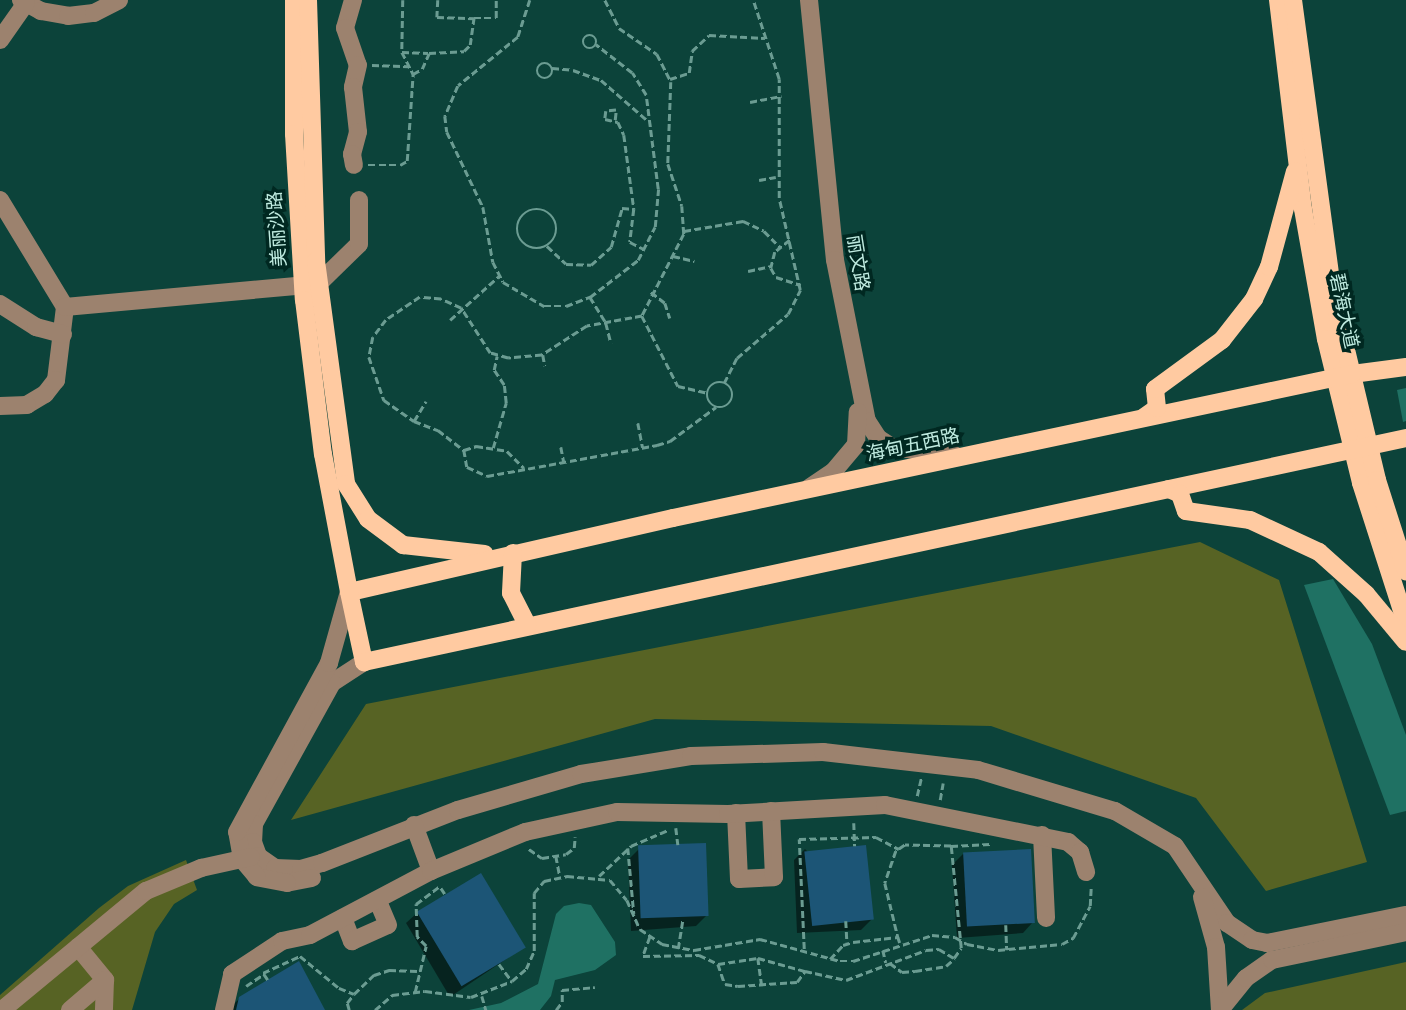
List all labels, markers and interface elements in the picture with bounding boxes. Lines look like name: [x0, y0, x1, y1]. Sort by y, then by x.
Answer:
street label: 美丽沙路: [264, 190, 292, 268]
street label: 丽文路: [841, 233, 873, 293]
street label: 碧海大道: [1324, 271, 1362, 351]
street label: 海甸五西路: [864, 425, 962, 467]

